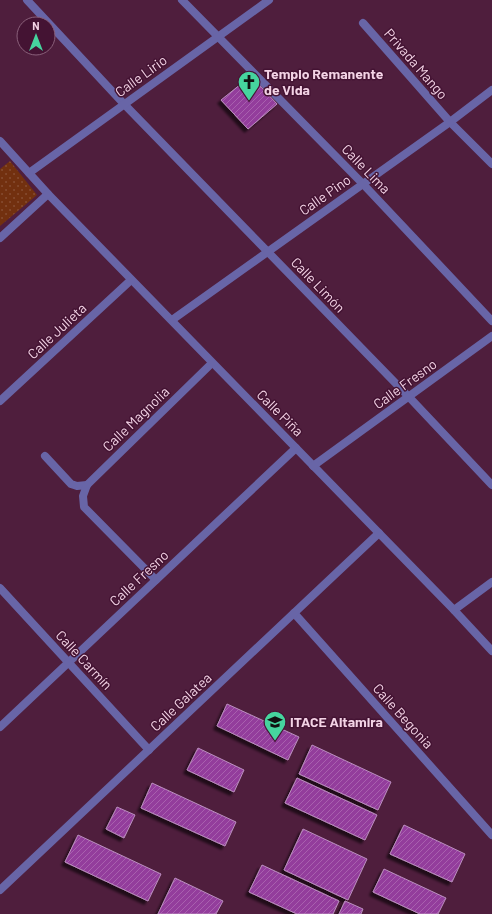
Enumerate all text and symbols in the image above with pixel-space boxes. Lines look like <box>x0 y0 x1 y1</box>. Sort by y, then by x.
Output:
north arrow <box>16 16 56 56</box>
text: N <box>32 19 40 32</box>
street label: Privada Mango <box>381 25 452 102</box>
street label: Calle Lirio <box>111 51 170 100</box>
place label: Templo Remanente de Vida <box>264 65 384 98</box>
church icon: Templo Remanente de Vida <box>236 69 262 102</box>
street label: Calle Lima <box>339 140 394 197</box>
street label: Calle Pino <box>296 171 354 219</box>
street label: Calle Limón <box>288 253 349 316</box>
street label: Calle Julieta <box>24 299 90 362</box>
street label: Calle Fresno <box>370 355 440 412</box>
street label: Calle Magnolia <box>99 383 172 455</box>
street label: Calle Piña <box>254 386 307 439</box>
street label: Calle Fresno <box>106 546 172 609</box>
street label: Calle Carmín <box>53 626 116 693</box>
street label: Calle Galatea <box>146 669 215 734</box>
street label: Calle Begonia <box>370 680 437 752</box>
school or university icon: ITACE Altamira <box>262 709 288 742</box>
place label: ITACE Altamira <box>290 713 383 730</box>

